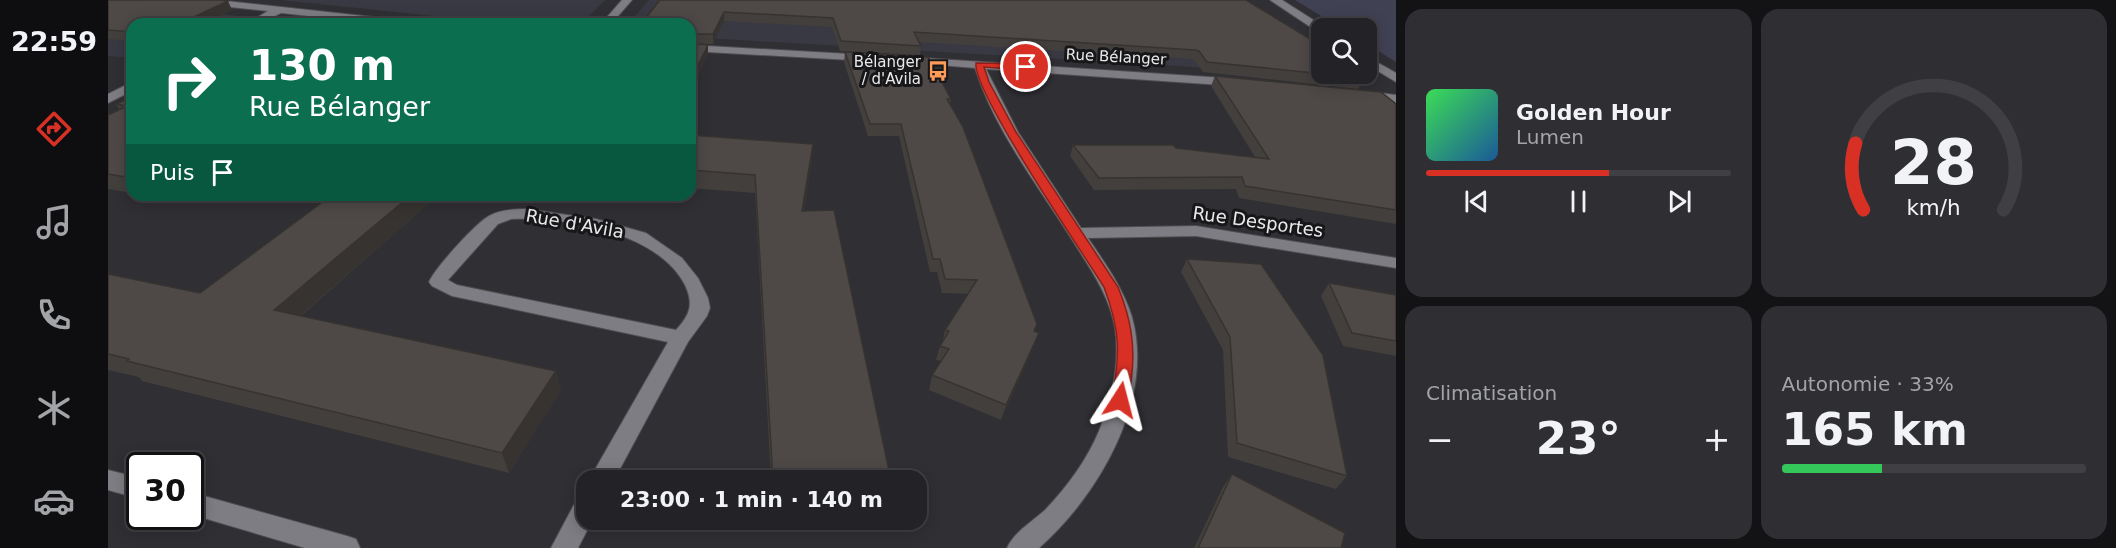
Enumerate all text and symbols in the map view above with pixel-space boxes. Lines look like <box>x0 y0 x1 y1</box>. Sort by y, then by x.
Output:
map controls <box>1311 18 1377 84</box>
button: search <box>1311 18 1377 84</box>
text: 22:59 <box>11 26 97 57</box>
text: 130 m <box>249 41 395 90</box>
pin <box>1000 41 1051 92</box>
icon: right <box>150 42 228 120</box>
street label: Rue Bélanger <box>1065 45 1168 69</box>
icon: arrive <box>1009 50 1042 83</box>
place label: Bélanger / d'Avila <box>854 53 922 88</box>
bus stop icon: Bélanger / d'Avila <box>926 59 950 83</box>
text: Rue Bélanger <box>249 91 430 122</box>
text: Golden Hour <box>1516 100 1671 125</box>
icon: directions <box>33 108 75 150</box>
text: Lumen <box>1516 125 1584 149</box>
text: 28 <box>1890 126 1977 199</box>
icon: arrive <box>206 156 239 189</box>
text: Puis <box>150 160 194 185</box>
icon: previous <box>1460 185 1493 218</box>
icon: pause <box>1562 185 1595 218</box>
icon: next <box>1663 185 1696 218</box>
text: km/h <box>1907 196 1961 221</box>
icon: music <box>33 201 75 243</box>
street label: Rue Desportes <box>1191 202 1325 241</box>
street label: Rue d'Avila <box>524 205 626 242</box>
icon: phone <box>33 294 75 336</box>
position arrow <box>1088 368 1152 432</box>
text: Autonomie · 33% <box>1782 372 1954 396</box>
text: Climatisation <box>1426 381 1557 405</box>
icon: climate <box>33 387 75 429</box>
text: 165 km <box>1782 403 1968 456</box>
text: 23° <box>1536 412 1621 465</box>
text: − <box>1426 420 1454 459</box>
text: + <box>1703 420 1731 459</box>
speed limit sign: 30 <box>126 452 204 530</box>
icon: car <box>33 480 75 522</box>
text: 23:00 · 1 min · 140 m <box>620 487 883 512</box>

